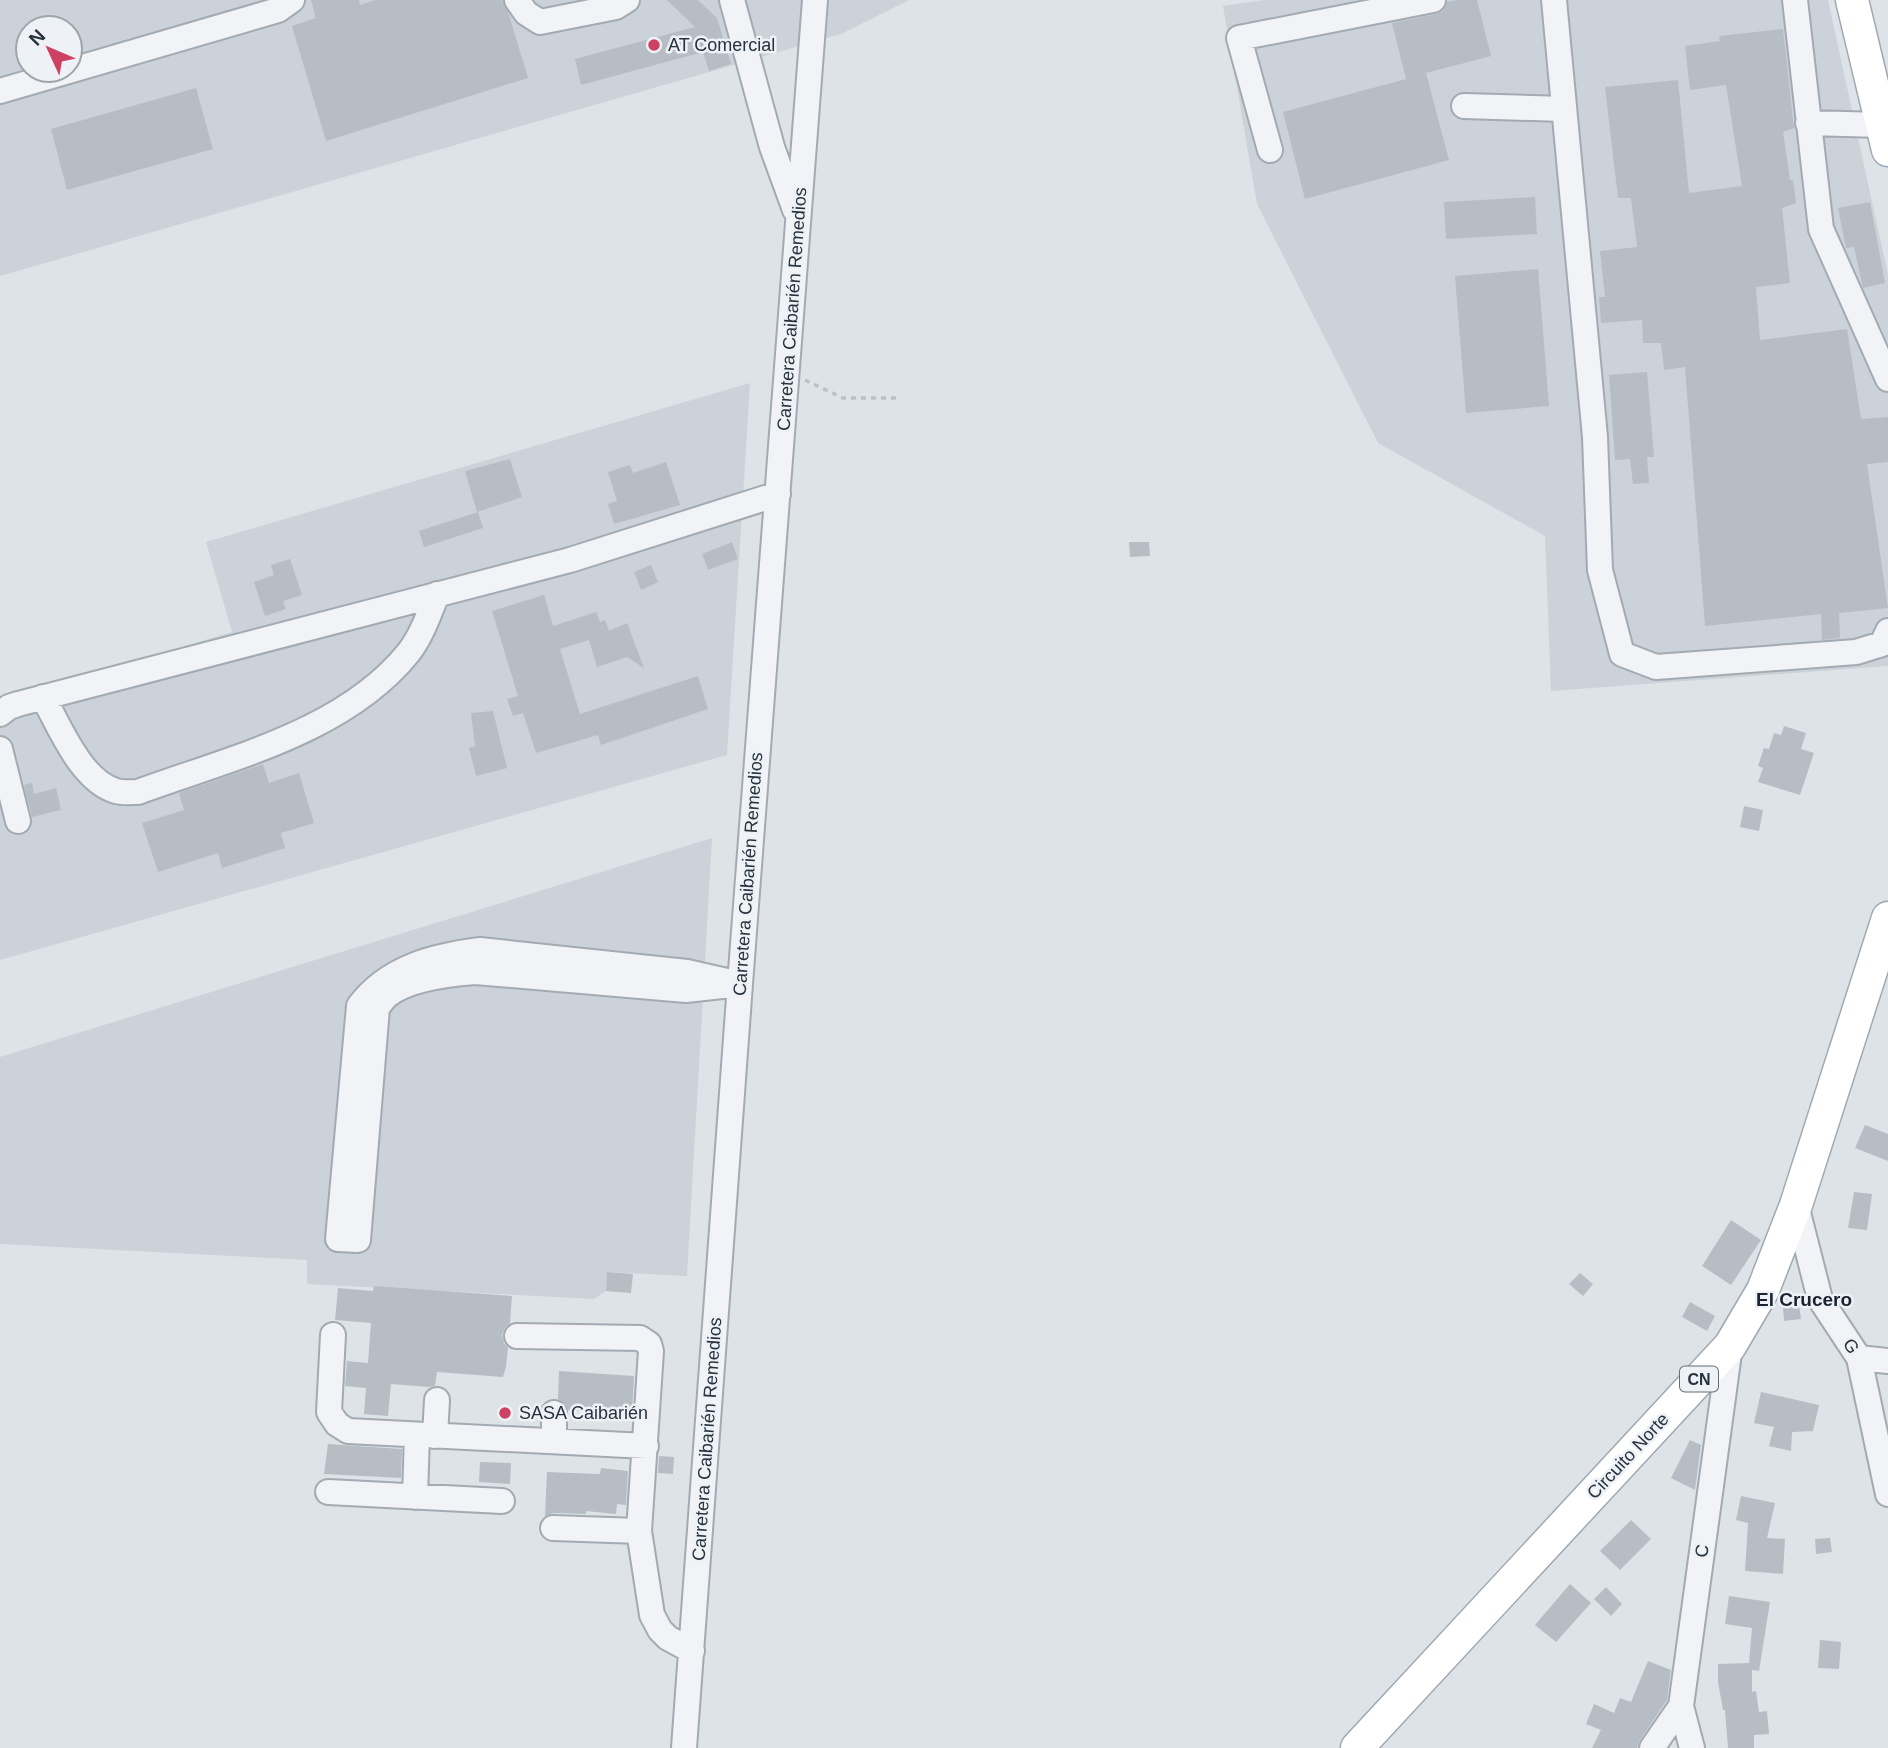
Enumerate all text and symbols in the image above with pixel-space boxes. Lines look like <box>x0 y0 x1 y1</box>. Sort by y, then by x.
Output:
north arrow <box>14 14 84 84</box>
text: N <box>25 25 49 50</box>
place label: AT Comercial <box>668 35 775 55</box>
marker: AT Comercial <box>646 37 662 53</box>
street label: Carretera Caibarién Remedios <box>774 187 810 431</box>
street label: Carretera Caibarién Remedios <box>730 752 766 996</box>
district label: El Crucero <box>1756 1289 1852 1310</box>
street label: Carretera Caibarién Remedios <box>689 1317 725 1561</box>
street label: G <box>1839 1335 1863 1357</box>
road number: CN <box>1680 1366 1718 1392</box>
place label: SASA Caibarién <box>519 1403 648 1423</box>
marker: SASA Caibarién <box>497 1405 513 1421</box>
street label: Circuito Norte <box>1583 1409 1673 1503</box>
street label: C <box>1691 1543 1713 1559</box>

